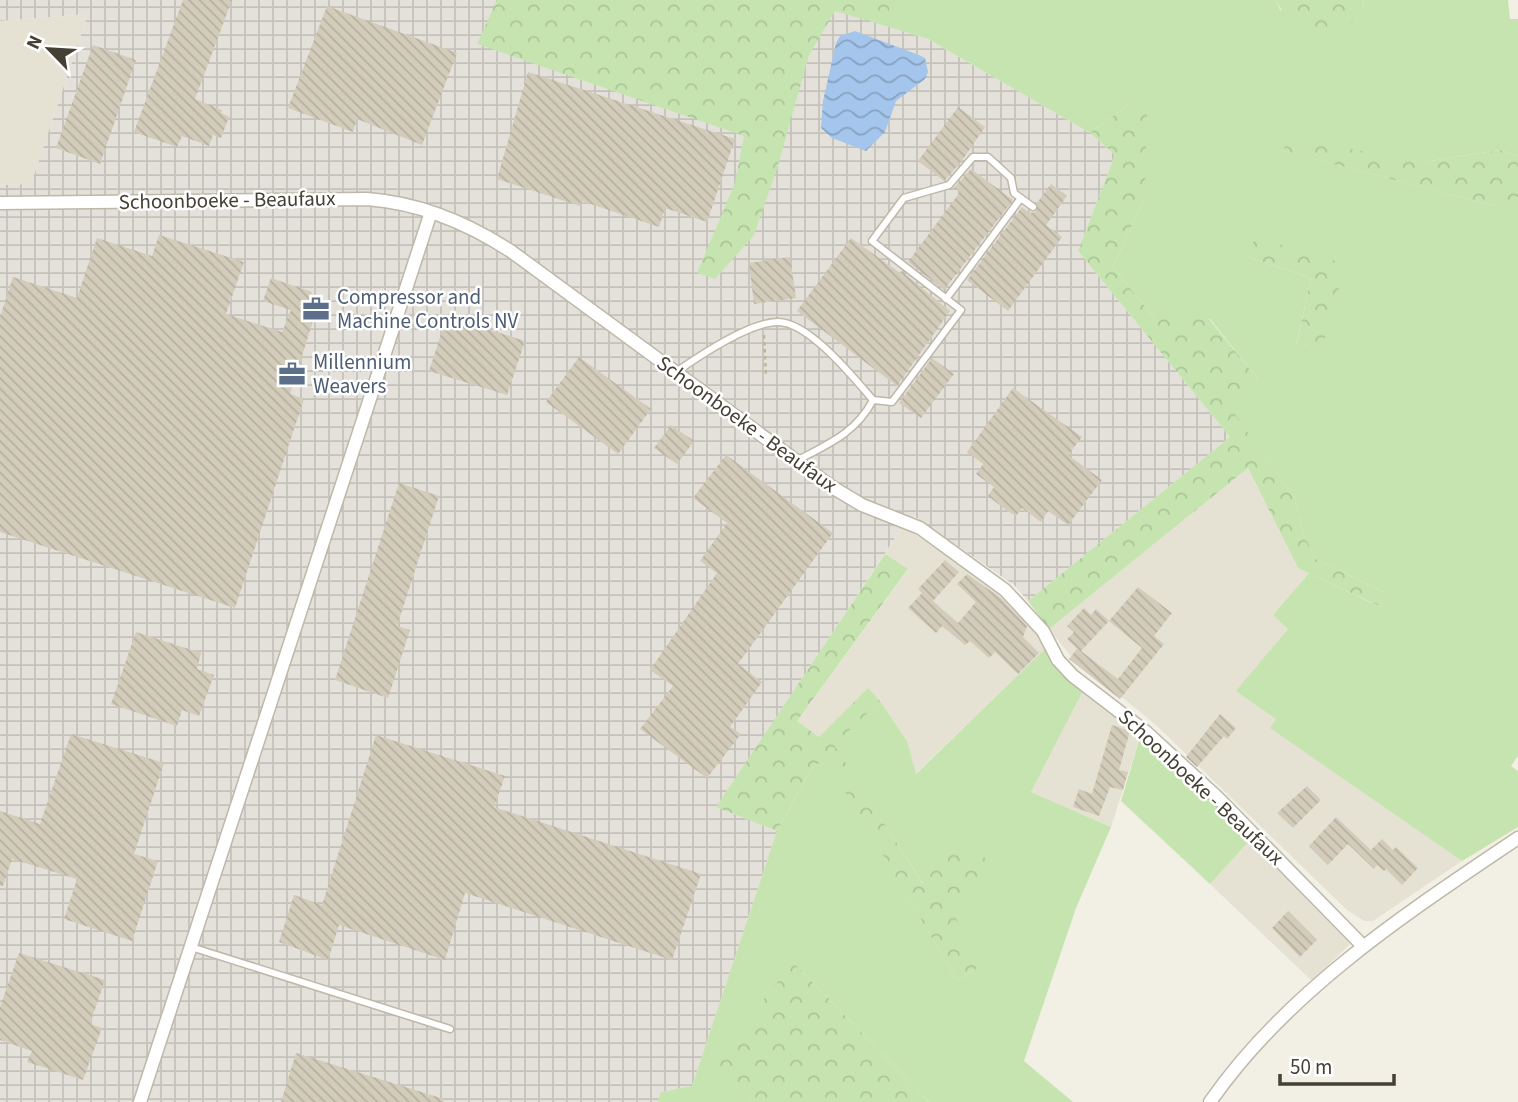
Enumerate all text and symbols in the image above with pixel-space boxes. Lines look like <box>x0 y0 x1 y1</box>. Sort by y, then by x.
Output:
north arrow <box>14 14 84 84</box>
text: N <box>20 31 50 54</box>
street label: Schoonboeke - Beaufaux <box>118 183 336 217</box>
place label: Compressor and Machine Controls NV <box>337 282 518 336</box>
office icon: Compressor and Machine Controls NV <box>301 294 331 324</box>
place label: Millennium Weavers <box>313 347 412 401</box>
street label: Schoonboeke - Beaufaux <box>650 348 844 500</box>
office icon: Millennium Weavers <box>277 359 307 389</box>
street label: Schoonboeke - Beaufaux <box>1111 702 1291 872</box>
scale bar <box>1280 1042 1394 1086</box>
text: 50 m <box>1290 1052 1332 1082</box>

